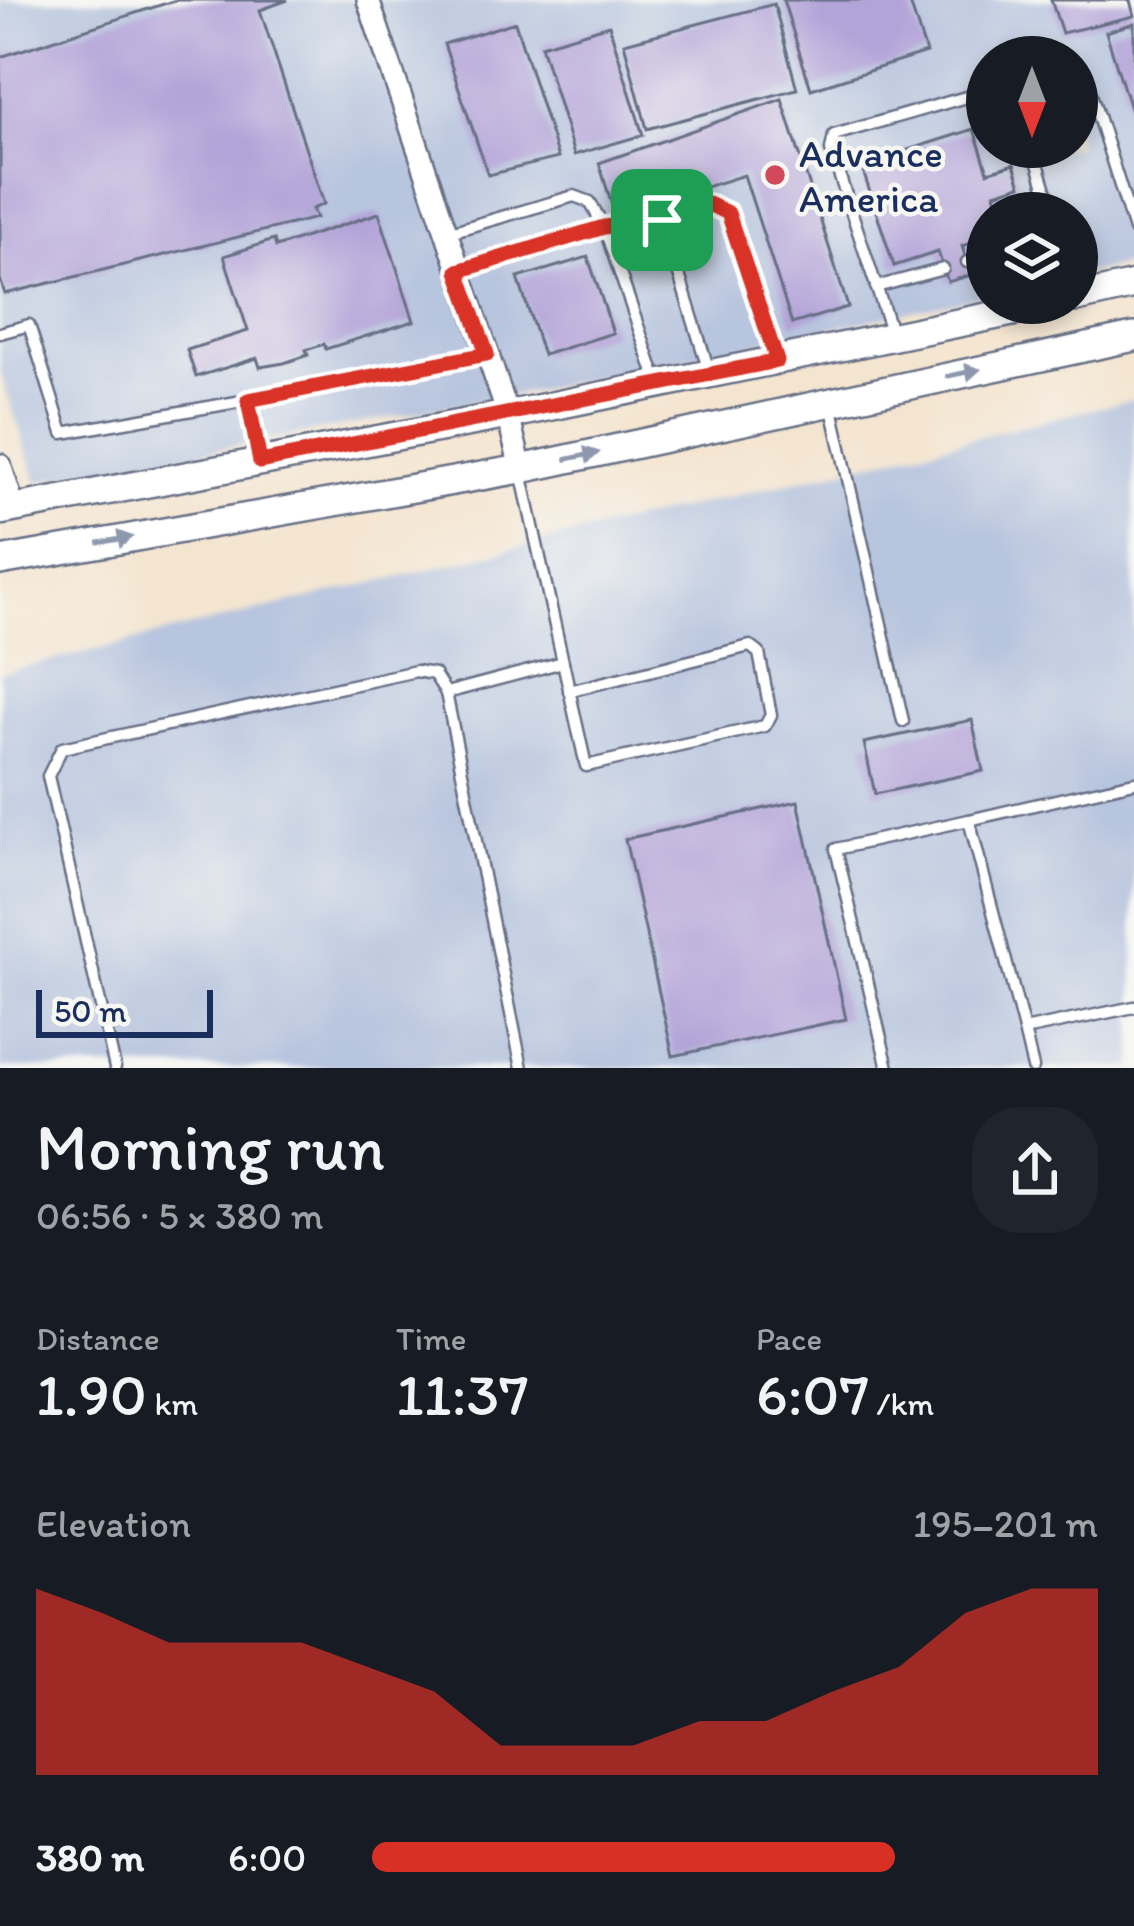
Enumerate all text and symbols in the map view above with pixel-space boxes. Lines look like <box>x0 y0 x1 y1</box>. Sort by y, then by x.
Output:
north arrow <box>966 36 1098 168</box>
map controls <box>966 36 1098 324</box>
place label: Advance America <box>799 130 943 222</box>
marker: Advance America <box>762 162 788 188</box>
pin <box>611 169 713 271</box>
icon: arrive <box>629 187 695 253</box>
button: layers <box>966 192 1098 324</box>
one-way arrow <box>944 363 982 382</box>
one-way arrow <box>563 445 601 464</box>
one-way arrow <box>97 530 134 549</box>
scale bar <box>36 984 213 1037</box>
text: 50 m <box>54 991 127 1030</box>
text: Morning run <box>36 1107 385 1187</box>
button: share <box>972 1107 1098 1233</box>
text: 06:56 · 5 × 380 m <box>36 1192 324 1239</box>
text: Distance <box>36 1319 160 1358</box>
text: Time <box>396 1319 466 1358</box>
text: Pace <box>756 1319 822 1358</box>
text: 1.90 <box>36 1358 147 1430</box>
text: 11:37 <box>396 1358 529 1430</box>
text: 6:07 <box>756 1358 869 1430</box>
text: km <box>147 1384 198 1423</box>
text: /km <box>869 1384 934 1423</box>
text: Elevation <box>36 1500 191 1547</box>
text: 195–201 m <box>913 1500 1098 1547</box>
text: 380 m <box>36 1834 144 1881</box>
text: 6:00 <box>228 1834 306 1881</box>

